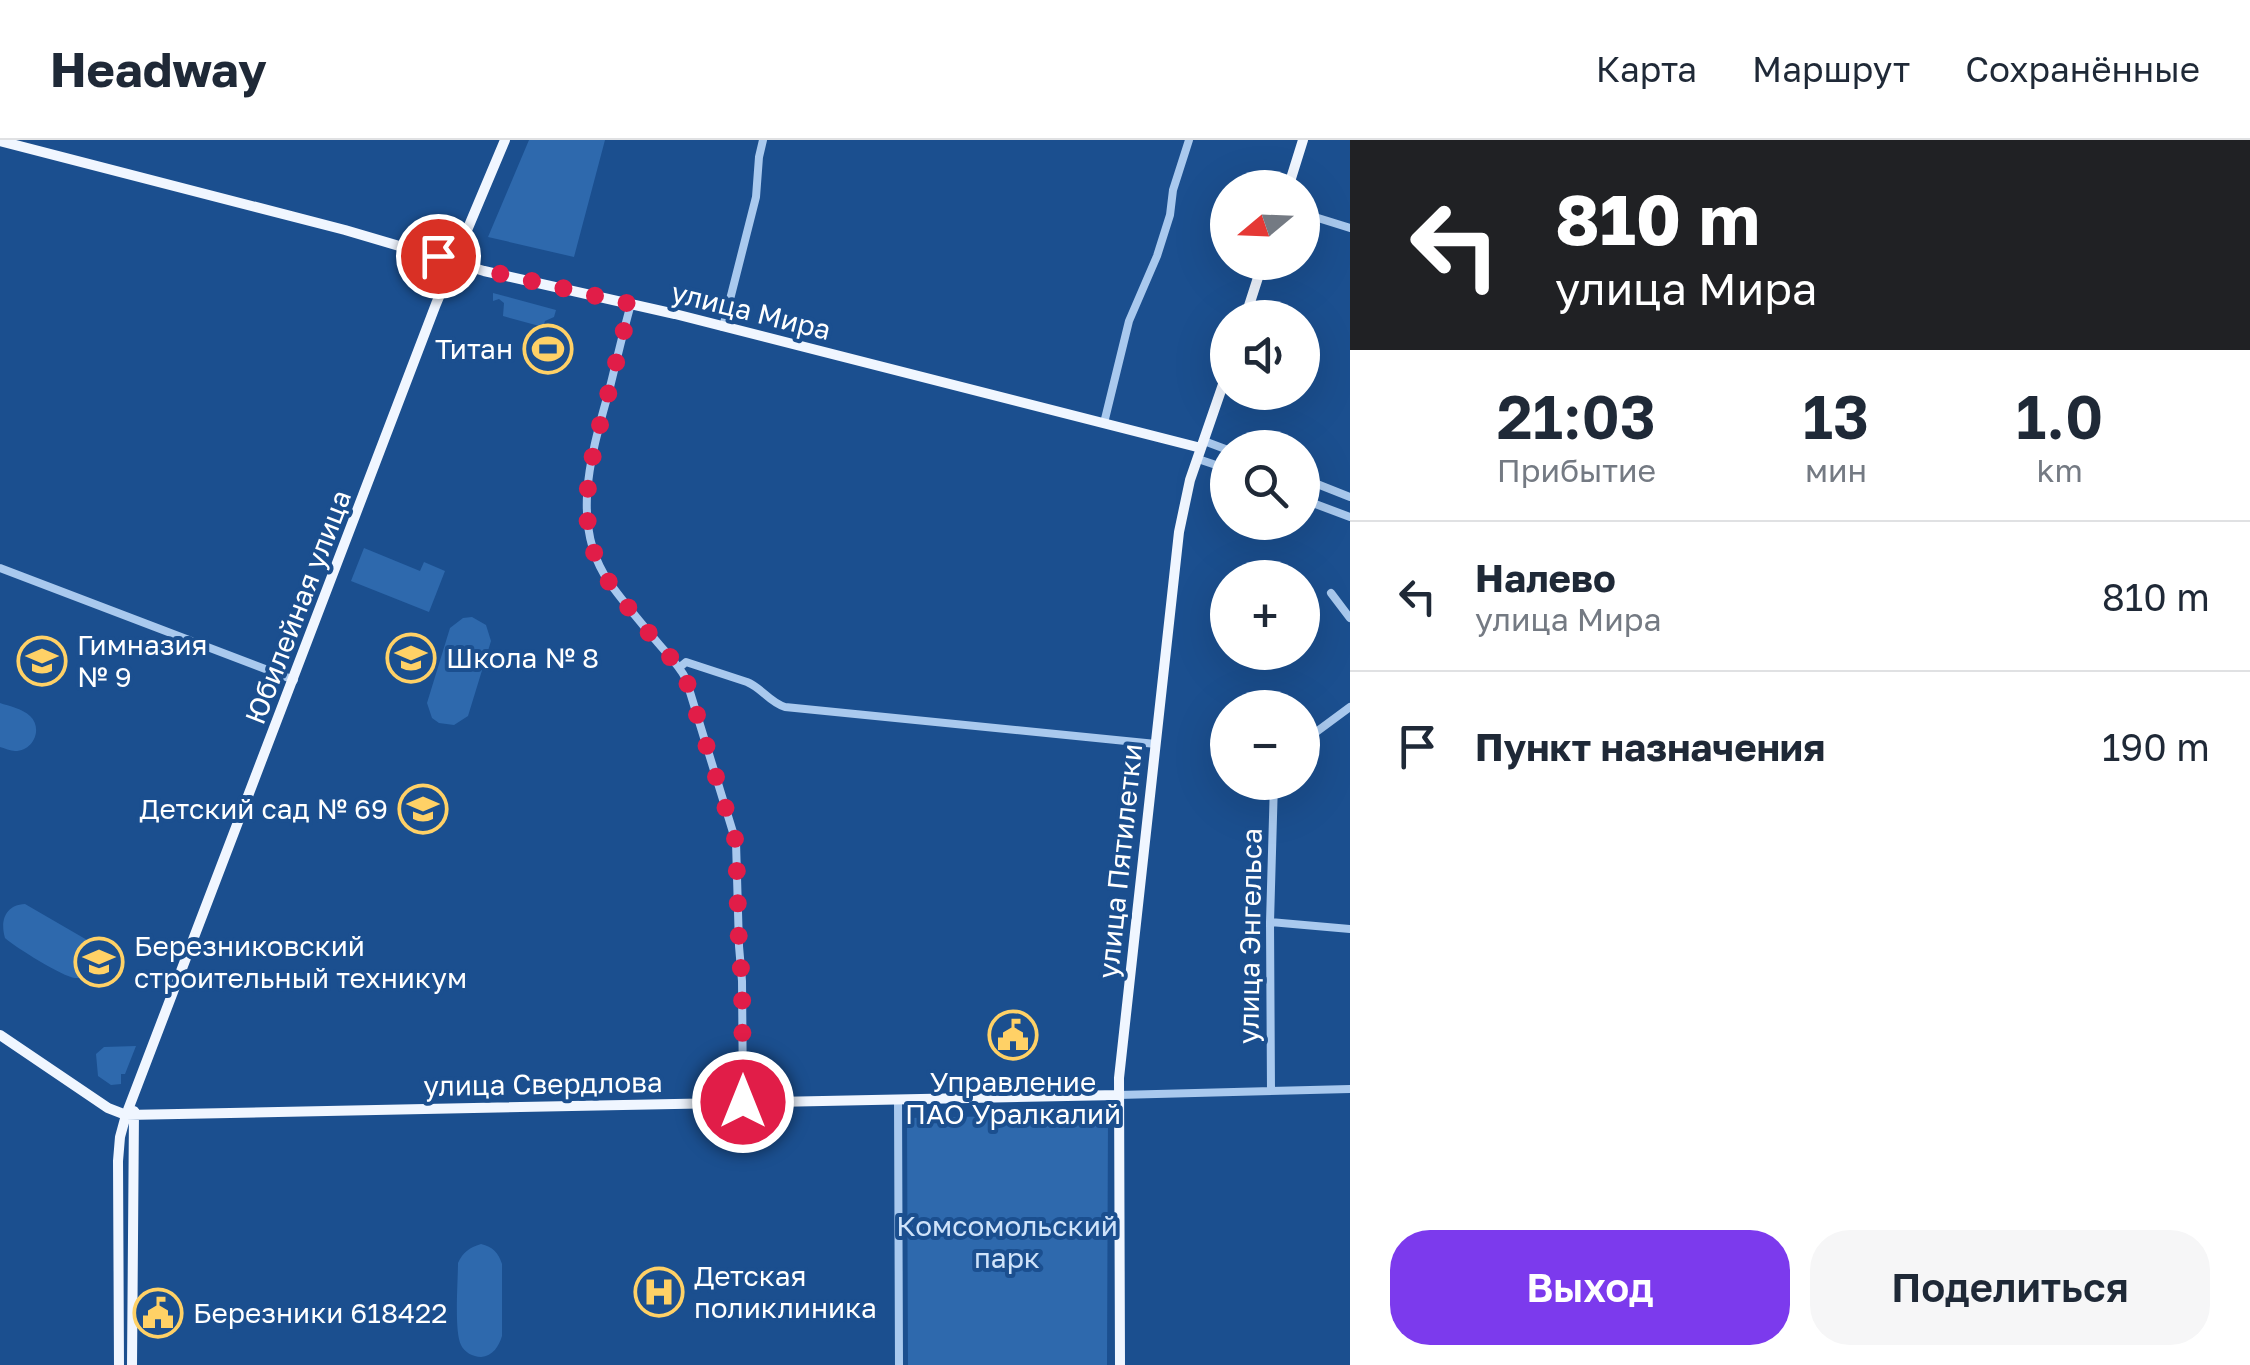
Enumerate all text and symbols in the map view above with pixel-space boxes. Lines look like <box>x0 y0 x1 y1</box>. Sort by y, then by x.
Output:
text: Headway <box>50 40 267 98</box>
text: Карта <box>1596 48 1697 90</box>
text: Маршрут <box>1752 48 1910 90</box>
text: Сохранённые <box>1965 48 2200 90</box>
north arrow <box>1210 170 1320 280</box>
map controls <box>1210 170 1320 800</box>
text: 810 m <box>1555 176 1760 260</box>
icon: left <box>1390 180 1520 310</box>
pin <box>396 214 481 299</box>
icon: arrive <box>411 229 466 284</box>
text: улица Мира <box>1555 261 1817 315</box>
street label: улица Мира <box>668 275 834 346</box>
button: sound <box>1210 300 1320 410</box>
sports icon: Титан <box>522 323 574 375</box>
place label: Титан <box>435 332 513 365</box>
text: 21:03 <box>1497 380 1656 452</box>
text: 13 <box>1803 380 1869 452</box>
text: 1.0 <box>2016 380 2103 452</box>
button: search <box>1210 430 1320 540</box>
text: Прибытие <box>1497 451 1656 489</box>
text: мин <box>1805 451 1867 489</box>
text: km <box>2036 451 2083 489</box>
street label: Юбилейная улица <box>238 485 357 728</box>
text: Налево <box>1475 555 1616 600</box>
button: + <box>1210 560 1320 670</box>
icon: left <box>1390 569 1445 624</box>
text: 810 m <box>2102 574 2210 619</box>
text: улица Мира <box>1475 600 1662 638</box>
place label: Гимназия № 9 <box>77 628 207 693</box>
school or university icon: Школа № 8 <box>385 632 437 684</box>
school or university icon: Гимназия № 9 <box>16 635 68 687</box>
place label: Школа № 8 <box>446 641 599 674</box>
button: − <box>1210 690 1320 800</box>
icon: arrive <box>1390 719 1445 774</box>
text: Пункт назначения <box>1475 724 1825 769</box>
text: 190 m <box>2102 724 2210 769</box>
street label: улица Пятилетки <box>1091 742 1148 980</box>
school or university icon: Детский сад № 69 <box>397 783 449 835</box>
place label: Детский сад № 69 <box>139 792 388 825</box>
street label: улица Энгельса <box>1231 828 1268 1044</box>
place label: Березниковский строительный техникум <box>134 929 467 994</box>
school or university icon: Березниковский строительный техникум <box>73 936 125 988</box>
public building icon: Управление ПАО Уралкалий <box>987 1009 1039 1061</box>
position arrow <box>691 1050 795 1154</box>
street label: улица Свердлова <box>423 1065 663 1102</box>
place label: Управление ПАО Уралкалий <box>905 1065 1121 1130</box>
park label: Комсомольский парк <box>896 1209 1118 1274</box>
button: Выход <box>1390 1230 1790 1345</box>
button: Поделиться <box>1810 1230 2210 1345</box>
place label: Детская поликлиника <box>694 1259 877 1324</box>
hospital icon: Детская поликлиника <box>633 1266 685 1318</box>
public building icon: Березники 618422 <box>132 1287 184 1339</box>
place label: Березники 618422 <box>193 1296 448 1329</box>

